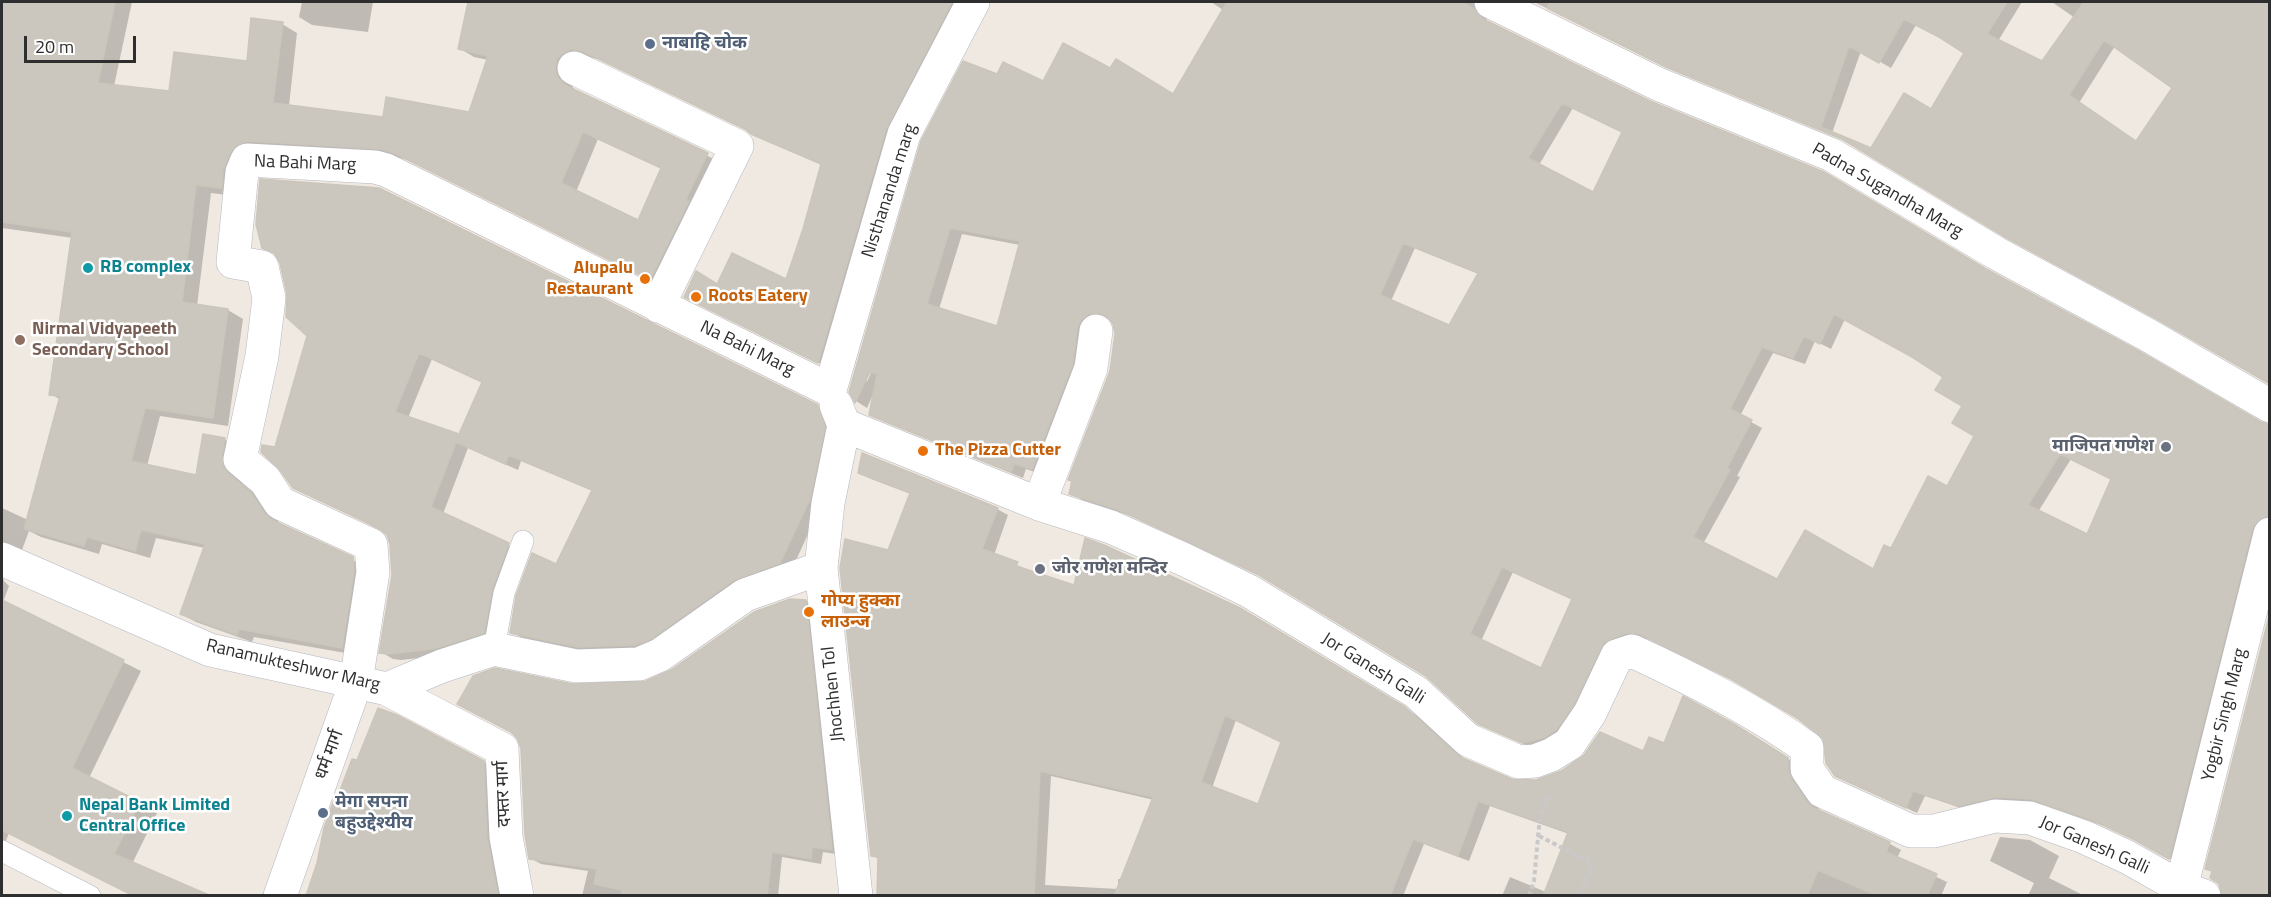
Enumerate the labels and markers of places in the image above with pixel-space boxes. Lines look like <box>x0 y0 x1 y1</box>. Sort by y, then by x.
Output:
place label: नाबाहि चोक <box>662 33 747 55</box>
marker: नाबाहि चोक <box>643 37 657 51</box>
place label: RB complex <box>100 257 191 279</box>
place label: Alupalu Restaurant <box>546 258 633 300</box>
marker: RB complex <box>81 261 95 275</box>
marker: Alupalu Restaurant <box>638 272 652 286</box>
place label: Roots Eatery <box>708 286 808 308</box>
marker: Roots Eatery <box>689 290 703 304</box>
place label: Nirmal Vidyapeeth Secondary School <box>32 319 177 362</box>
marker: Nirmal Vidyapeeth Secondary School <box>13 333 27 347</box>
place label: माजिपत गणेश <box>2052 436 2154 458</box>
place label: The Pizza Cutter <box>935 440 1061 462</box>
marker: माजिपत गणेश <box>2159 440 2173 454</box>
marker: The Pizza Cutter <box>916 444 930 458</box>
place label: जोर गणेश मन्दिर <box>1052 558 1168 580</box>
marker: जोर गणेश मन्दिर <box>1033 562 1047 576</box>
place label: गोप्य हुक्का लाउन्ज <box>821 591 900 634</box>
marker: गोप्य हुक्का लाउन्ज <box>802 605 816 619</box>
place label: मेगा सपना बहुउद्देश्यीय <box>335 792 413 834</box>
place label: Nepal Bank Limited Central Office <box>79 795 230 838</box>
marker: मेगा सपना बहुउद्देश्यीय <box>316 806 330 820</box>
marker: Nepal Bank Limited Central Office <box>60 809 74 823</box>

